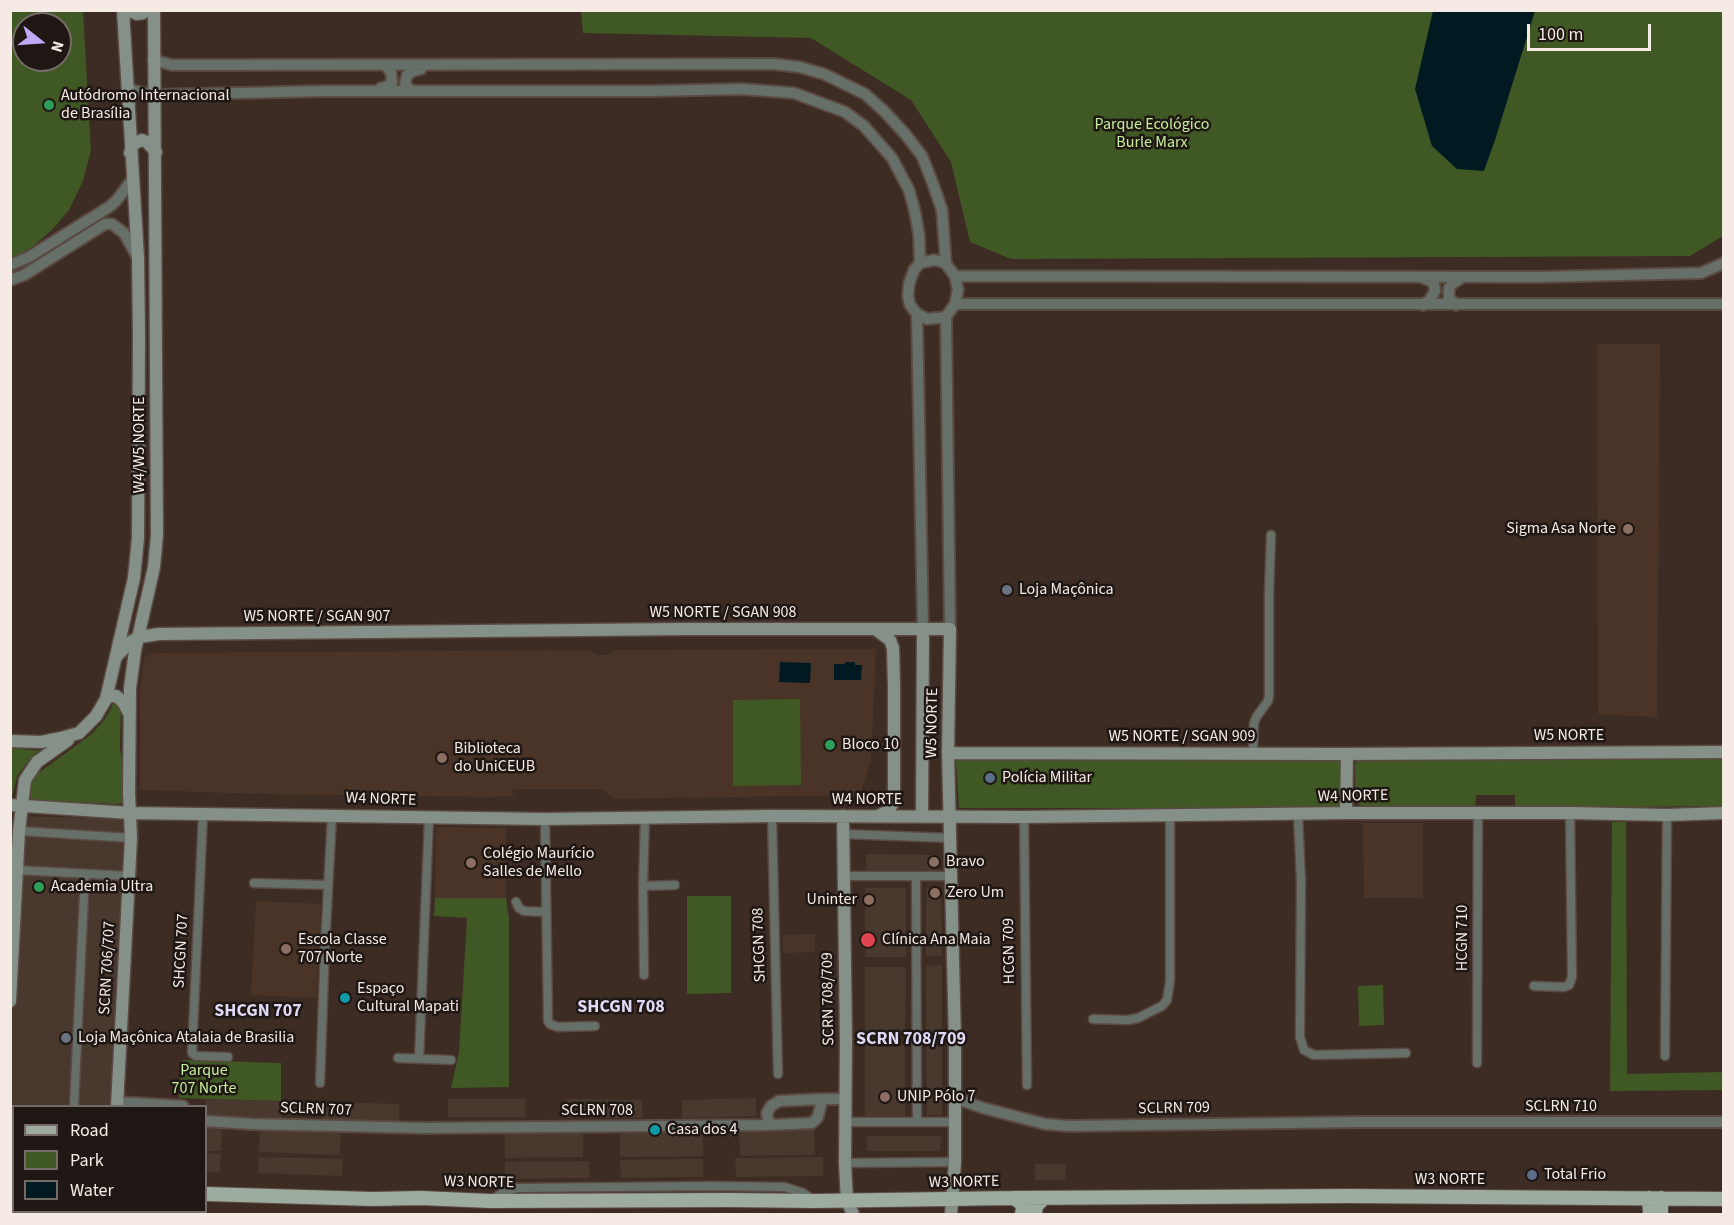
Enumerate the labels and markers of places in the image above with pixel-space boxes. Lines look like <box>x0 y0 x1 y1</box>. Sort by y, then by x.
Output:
place label: Autódromo Internacional de Brasília <box>61 86 229 124</box>
marker: Autódromo Internacional de Brasília <box>42 98 56 112</box>
place label: Sigma Asa Norte <box>1506 519 1616 539</box>
marker: Sigma Asa Norte <box>1621 522 1635 536</box>
place label: Loja Maçônica <box>1019 580 1114 600</box>
marker: Loja Maçônica <box>1000 583 1014 597</box>
place label: Bloco 10 <box>842 735 899 755</box>
marker: Bloco 10 <box>823 738 837 752</box>
place label: Biblioteca do UniCEUB <box>454 739 535 777</box>
marker: Biblioteca do UniCEUB <box>435 751 449 765</box>
place label: Polícia Militar <box>1002 768 1092 788</box>
marker: Polícia Militar <box>983 771 997 785</box>
place label: Colégio Maurício Salles de Mello <box>483 844 594 882</box>
place label: Bravo <box>946 852 985 872</box>
marker: Bravo <box>927 855 941 869</box>
marker: Colégio Maurício Salles de Mello <box>464 856 478 870</box>
place label: Academia Ultra <box>51 877 153 897</box>
marker: Academia Ultra <box>32 880 46 894</box>
place label: Zero Um <box>947 883 1004 903</box>
marker: Zero Um <box>928 886 942 900</box>
place label: Uninter <box>807 890 857 910</box>
marker: Uninter <box>862 893 876 907</box>
place label: Escola Classe 707 Norte <box>298 930 387 968</box>
place label: Clínica Ana Maia <box>882 930 991 950</box>
marker: Clínica Ana Maia <box>859 931 877 949</box>
marker: Escola Classe 707 Norte <box>279 942 293 956</box>
place label: Espaço Cultural Mapati <box>357 979 459 1017</box>
marker: Espaço Cultural Mapati <box>338 991 352 1005</box>
place label: Loja Maçônica Atalaia de Brasilia <box>78 1028 294 1048</box>
marker: Loja Maçônica Atalaia de Brasilia <box>59 1031 73 1045</box>
place label: UNIP Pólo 7 <box>897 1087 975 1107</box>
marker: UNIP Pólo 7 <box>878 1090 892 1104</box>
place label: Casa dos 4 <box>667 1120 738 1140</box>
marker: Casa dos 4 <box>648 1123 662 1137</box>
place label: Total Frio <box>1544 1165 1606 1185</box>
marker: Total Frio <box>1525 1168 1539 1182</box>

